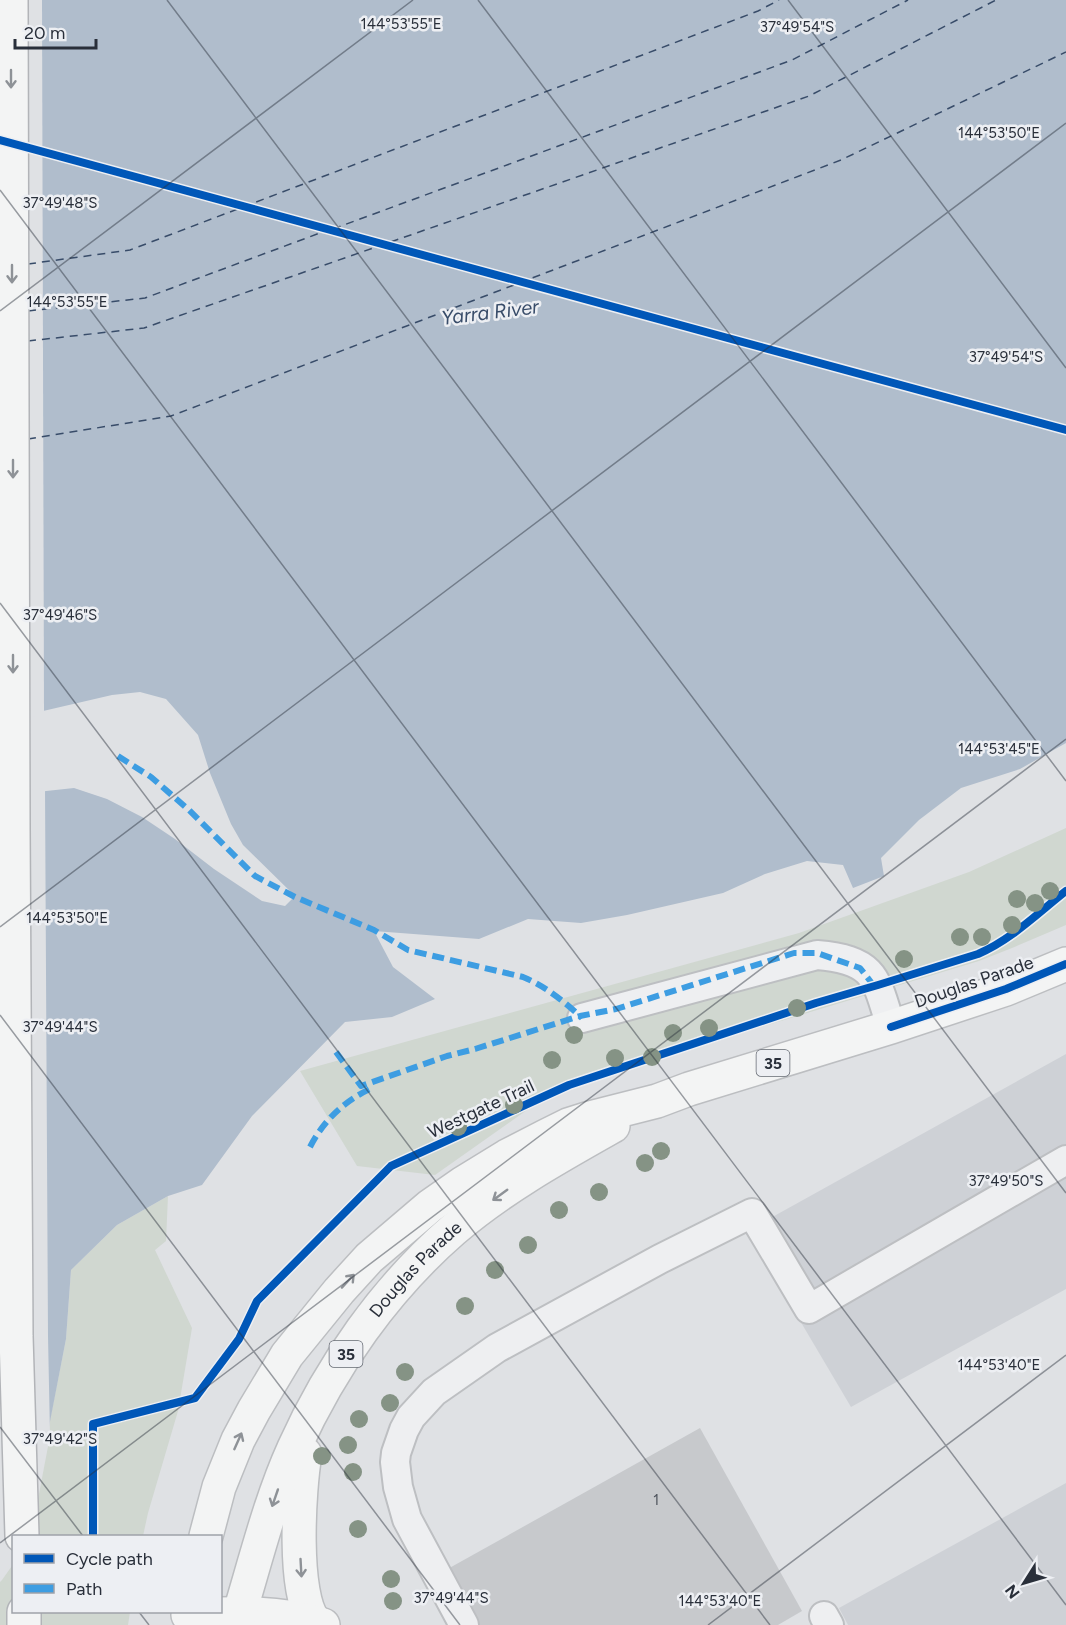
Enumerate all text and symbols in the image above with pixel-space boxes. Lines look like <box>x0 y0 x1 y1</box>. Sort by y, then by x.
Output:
scale bar <box>15 12 96 50</box>
text: 144°53'55"E <box>360 15 442 33</box>
text: 37°49'54"S <box>760 18 834 36</box>
text: 20 m <box>24 22 65 44</box>
one-way arrow <box>5 69 17 89</box>
text: 144°53'50"E <box>958 124 1040 142</box>
text: 37°49'48"S <box>22 194 98 212</box>
one-way arrow <box>6 264 18 284</box>
text: 144°53'55"E <box>26 293 108 311</box>
water label: Yarra River <box>440 294 541 330</box>
text: 37°49'54"S <box>969 348 1043 366</box>
one-way arrow <box>7 459 19 479</box>
text: 37°49'46"S <box>23 606 97 624</box>
one-way arrow <box>7 654 19 674</box>
text: 144°53'45"E <box>958 740 1040 758</box>
text: 144°53'50"E <box>26 909 108 927</box>
street label: Douglas Parade <box>912 951 1037 1013</box>
text: 37°49'44"S <box>22 1018 98 1036</box>
road number: 35 <box>756 1050 790 1076</box>
street label: Westgate Trail <box>424 1075 538 1143</box>
text: 37°49'50"S <box>969 1172 1043 1190</box>
one-way arrow <box>492 1188 508 1201</box>
street label: Douglas Parade <box>365 1216 466 1322</box>
one-way arrow <box>340 1274 355 1289</box>
road number: 35 <box>330 1341 362 1367</box>
text: 144°53'40"E <box>958 1356 1040 1374</box>
text: 37°49'42"S <box>23 1430 97 1448</box>
one-way arrow <box>232 1433 244 1451</box>
one-way arrow <box>269 1488 280 1507</box>
house number: 1 <box>653 1491 659 1509</box>
legend <box>12 1535 222 1613</box>
text: Cycle path <box>66 1548 153 1570</box>
north arrow <box>994 1553 1054 1613</box>
one-way arrow <box>295 1557 306 1577</box>
text: Path <box>66 1578 102 1600</box>
text: N <box>1001 1581 1024 1602</box>
text: 37°49'44"S <box>413 1589 489 1607</box>
text: 144°53'40"E <box>679 1592 761 1610</box>

